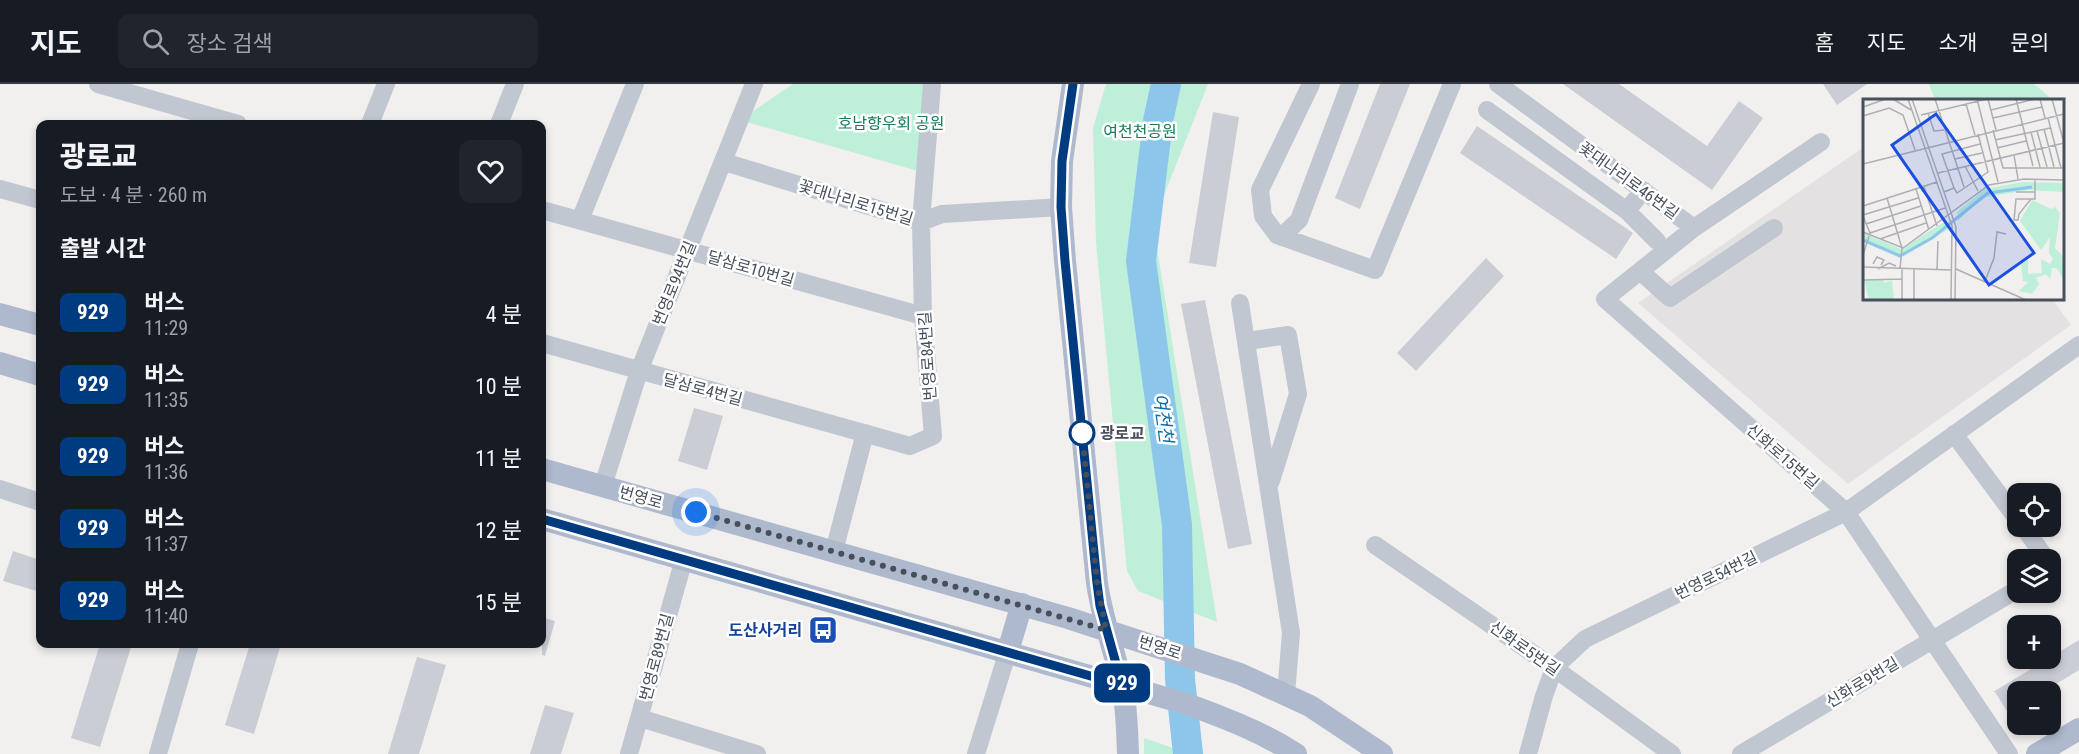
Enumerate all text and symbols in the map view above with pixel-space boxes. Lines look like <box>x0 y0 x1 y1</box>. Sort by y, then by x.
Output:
search box <box>118 14 538 68</box>
icon: search <box>139 25 172 58</box>
text: 지도 <box>30 27 82 60</box>
text: 장소 검색 <box>187 31 273 56</box>
text: 홈 <box>1815 31 1834 55</box>
text: 지도 <box>1867 31 1906 55</box>
text: 소개 <box>1939 31 1977 55</box>
text: 문의 <box>2010 31 2049 55</box>
inset map <box>1863 99 2064 300</box>
park label: 호남향우회 공원 <box>838 114 944 133</box>
park label: 여천천공원 <box>1103 122 1177 141</box>
street label: 꽃대나리로46번길 <box>1575 138 1682 223</box>
text: 광로교 <box>60 140 137 173</box>
button: heart <box>459 140 522 203</box>
street label: 꽃대나리로15번길 <box>796 176 915 229</box>
text: 도보 · 4 분 · 260 m <box>60 183 207 207</box>
text: 출발 시간 <box>60 236 146 261</box>
street label: 번영로94번길 <box>649 238 700 328</box>
street label: 달삼로10번길 <box>705 247 796 290</box>
text: 버스 <box>144 290 184 315</box>
text: 929 <box>77 300 109 324</box>
text: 4 분 <box>486 302 522 327</box>
street label: 번영로84번길 <box>915 311 940 401</box>
text: 11:29 <box>144 316 188 340</box>
text: 버스 <box>144 362 184 387</box>
street label: 달삼로4번길 <box>661 370 745 409</box>
text: 929 <box>77 372 109 396</box>
text: 10 분 <box>475 374 522 399</box>
text: 11:35 <box>144 388 188 412</box>
water label: 여천천 <box>1150 392 1178 446</box>
marker: 광로교 <box>1069 420 1095 446</box>
street label: 신화로15번길 <box>1743 420 1823 493</box>
place label: 광로교 <box>1100 424 1144 443</box>
text: 버스 <box>144 434 184 459</box>
text: 929 <box>77 444 109 468</box>
text: 11 분 <box>475 446 522 471</box>
text: 11:36 <box>144 460 188 484</box>
street label: 번영로 <box>617 482 665 513</box>
map controls <box>2007 483 2061 735</box>
button: locate <box>2007 483 2061 537</box>
your location <box>681 497 711 527</box>
text: 버스 <box>144 506 184 531</box>
text: 929 <box>77 516 109 540</box>
text: 12 분 <box>475 518 522 543</box>
text: 11:37 <box>144 532 188 556</box>
street label: 번영로54번길 <box>1672 547 1761 604</box>
button: layers <box>2007 549 2061 603</box>
text: 버스 <box>144 578 184 603</box>
text: 929 <box>77 588 109 612</box>
text: 15 분 <box>475 590 522 615</box>
text: 11:40 <box>144 604 188 628</box>
street label: 번영로89번길 <box>636 611 677 703</box>
bus stop icon: 도산사거리 <box>807 614 839 646</box>
button: + <box>2007 615 2061 669</box>
street label: 신화로5번길 <box>1486 617 1564 680</box>
place label: 도산사거리 <box>728 621 802 640</box>
street label: 번영로 <box>1136 632 1184 663</box>
street label: 신화로9번길 <box>1822 653 1902 712</box>
line badge: 929 <box>1088 664 1156 702</box>
text: 929 <box>1106 671 1138 695</box>
button: − <box>2007 681 2061 735</box>

